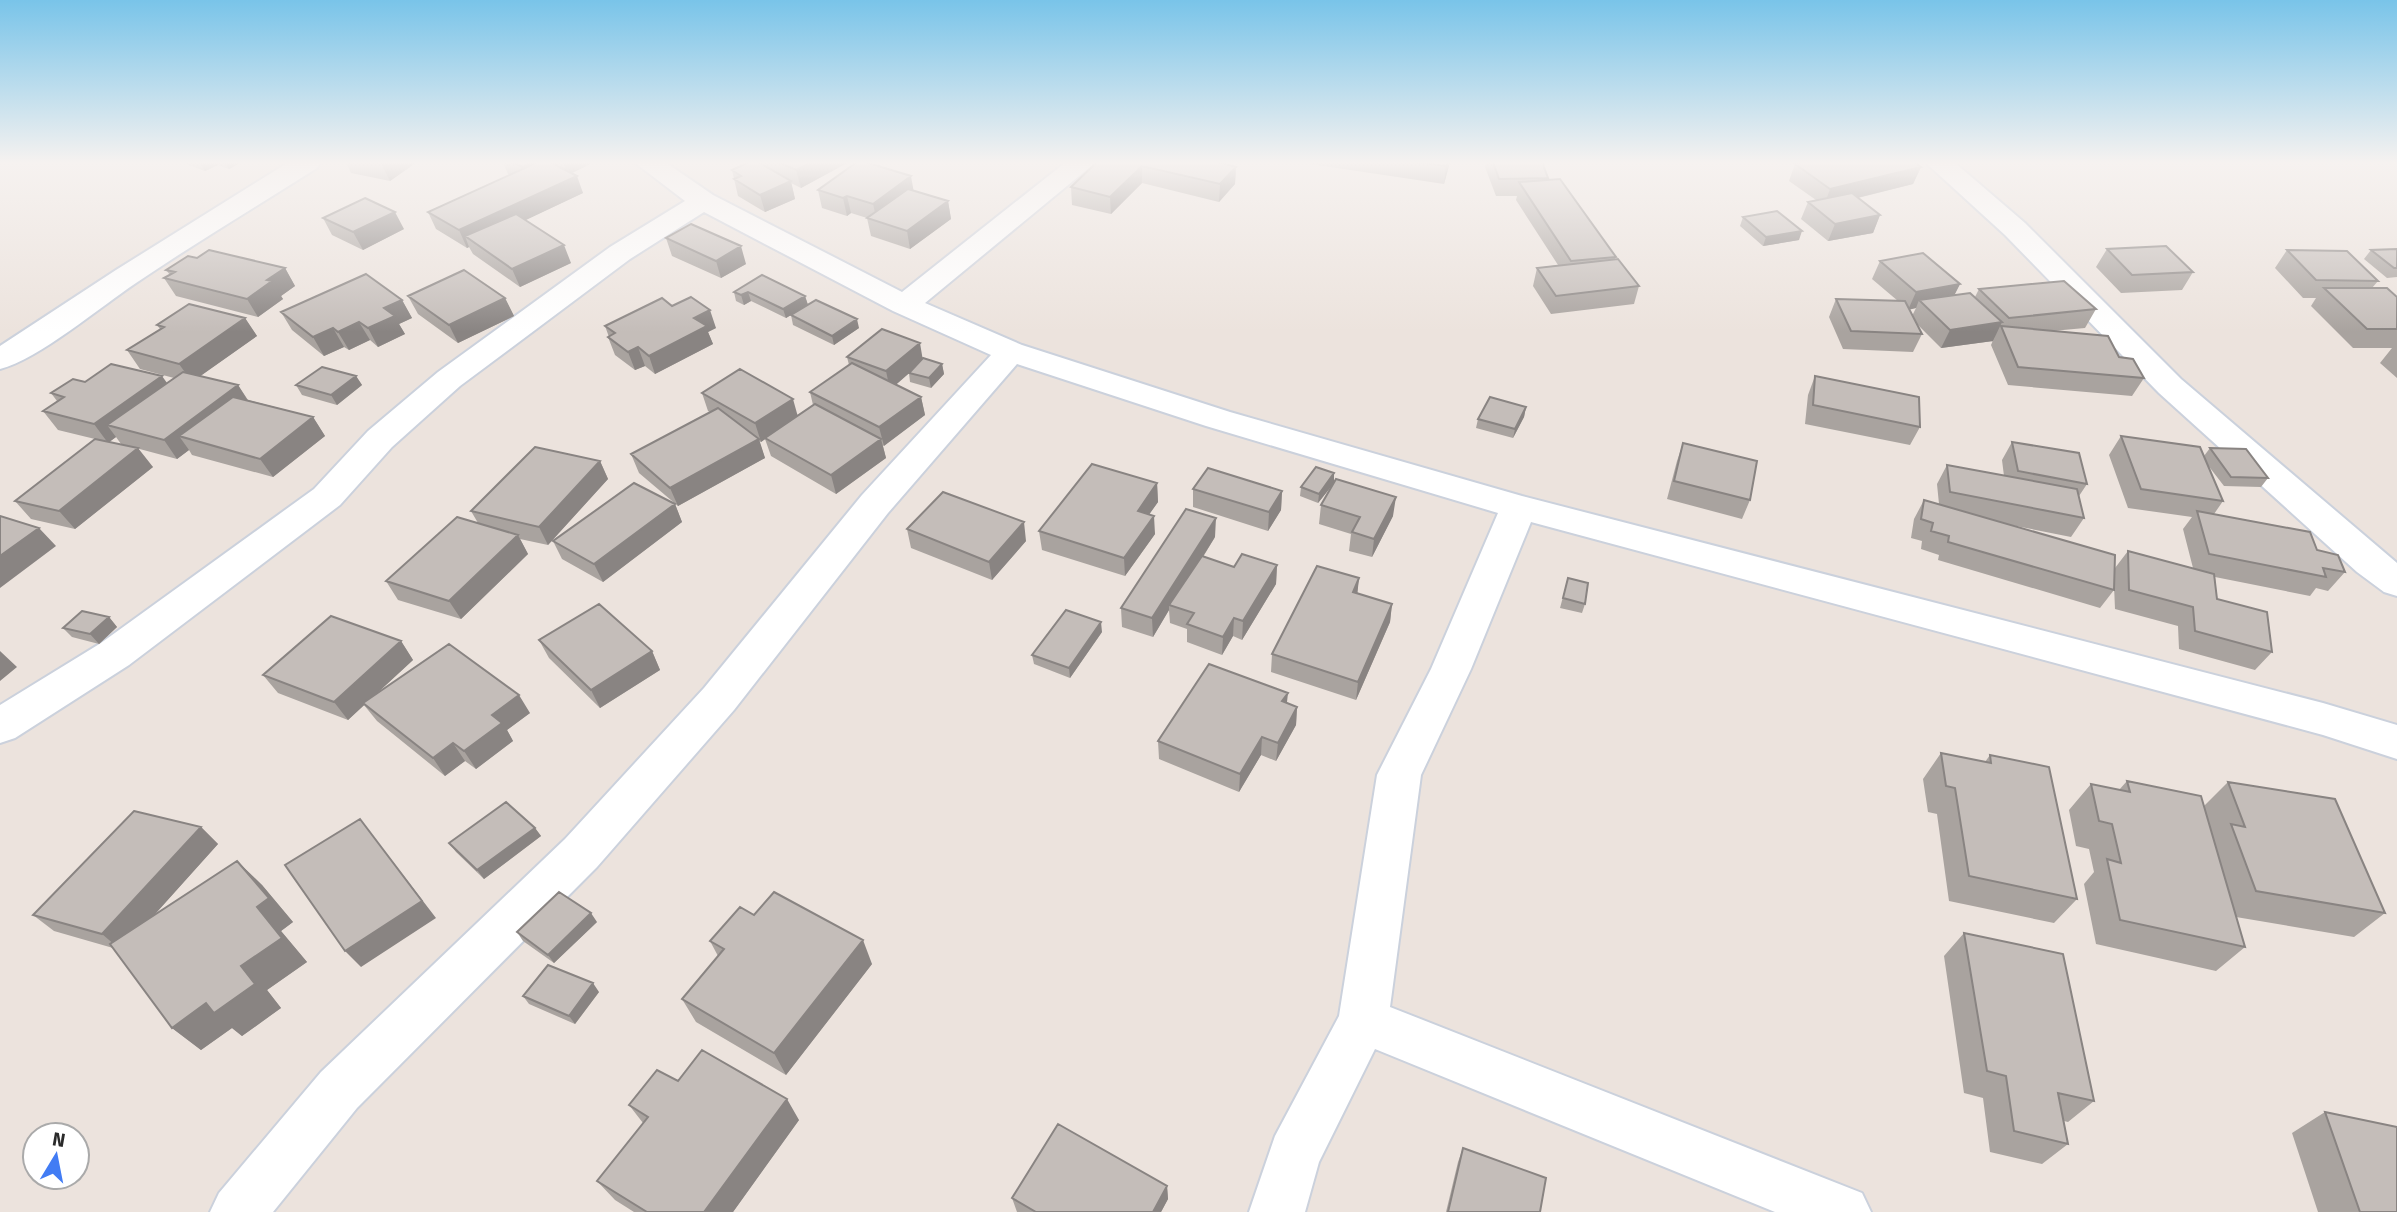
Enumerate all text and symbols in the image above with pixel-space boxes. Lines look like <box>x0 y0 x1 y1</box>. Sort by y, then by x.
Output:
north arrow <box>21 1121 91 1191</box>
text: N <box>51 1127 67 1152</box>

